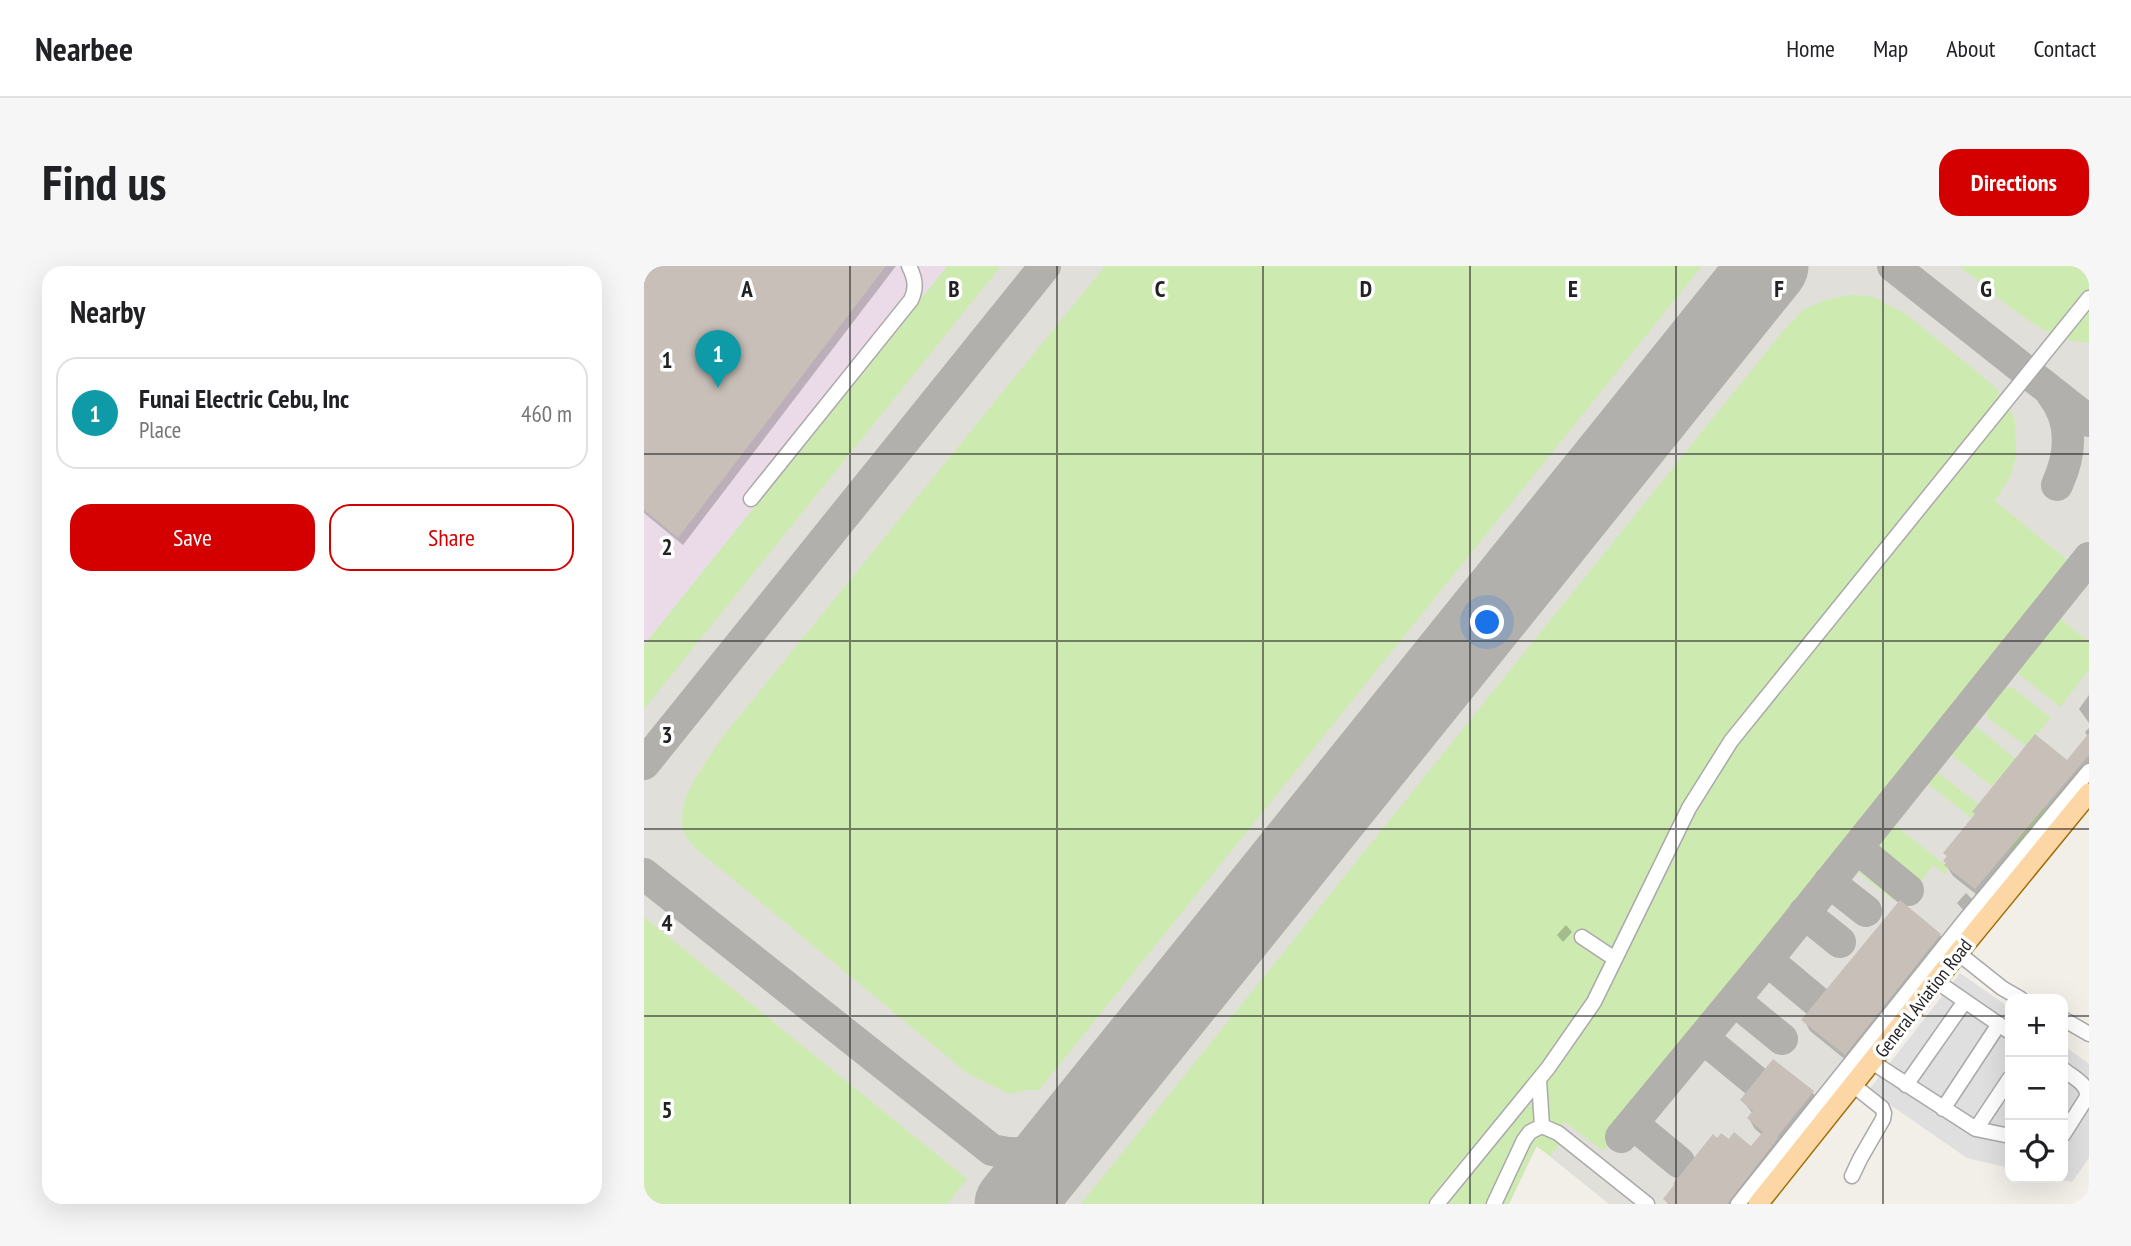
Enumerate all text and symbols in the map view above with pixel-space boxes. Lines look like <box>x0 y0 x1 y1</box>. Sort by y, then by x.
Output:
text: Nearbee <box>35 27 133 70</box>
text: Home <box>1786 33 1835 64</box>
text: Map <box>1873 33 1908 64</box>
text: About <box>1946 33 1995 64</box>
text: Contact <box>2033 33 2096 64</box>
button: Directions <box>1939 149 2089 216</box>
text: Find us <box>42 150 166 214</box>
text: A <box>740 274 753 303</box>
text: B <box>948 274 960 303</box>
text: C <box>1155 274 1166 303</box>
text: D <box>1360 274 1372 303</box>
text: E <box>1568 274 1578 303</box>
text: F <box>1774 274 1784 303</box>
text: G <box>1980 274 1992 303</box>
text: Nearby <box>70 292 145 331</box>
pin: 1 <box>695 330 741 388</box>
text: 1 <box>662 345 673 374</box>
text: Funai Electric Cebu, Inc <box>139 382 349 415</box>
text: 1 <box>90 399 101 428</box>
text: 460 m <box>521 399 572 428</box>
text: Place <box>139 415 181 444</box>
button: Save <box>70 504 315 571</box>
button: Share <box>329 504 574 571</box>
text: 2 <box>662 532 673 561</box>
your location <box>1470 605 1504 639</box>
text: 3 <box>662 720 673 749</box>
text: 4 <box>662 908 673 937</box>
street label: General Aviation Road <box>1869 934 1977 1062</box>
map controls <box>2005 994 2068 1183</box>
button: + <box>2005 994 2068 1057</box>
button: − <box>2005 1057 2068 1120</box>
text: 5 <box>662 1095 673 1124</box>
button: locate <box>2005 1120 2068 1183</box>

